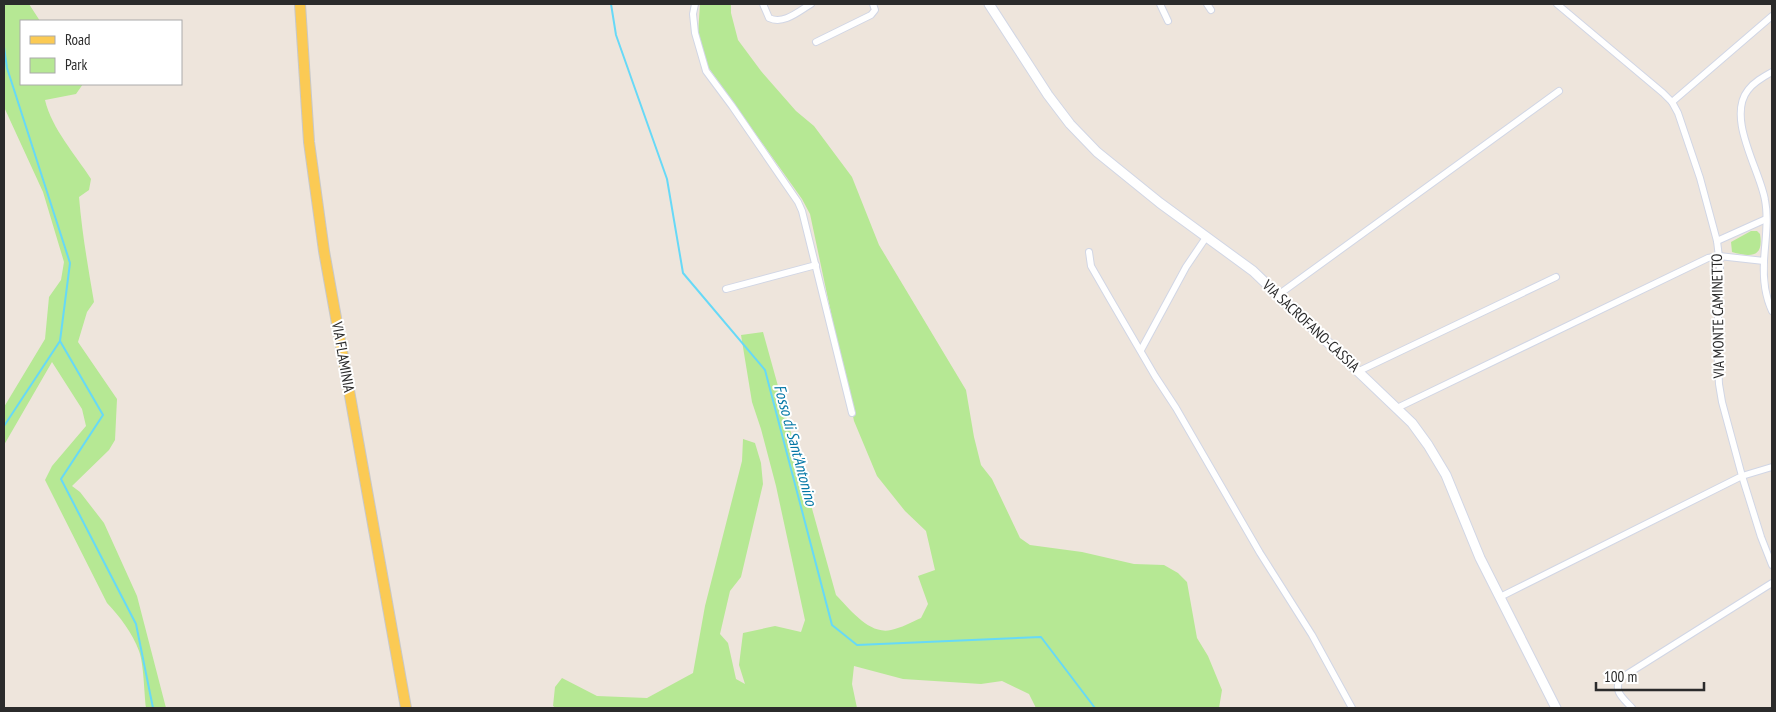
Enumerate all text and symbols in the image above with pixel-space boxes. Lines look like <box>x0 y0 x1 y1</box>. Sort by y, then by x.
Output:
legend <box>20 20 182 85</box>
text: Road <box>65 30 91 49</box>
text: Park <box>65 55 87 74</box>
street label: VIA MONTE CAMINETTO <box>1707 253 1728 380</box>
street label: VIA SACROFANO-CASSIA <box>1258 275 1365 376</box>
street label: VIA FLAMINIA <box>328 319 359 395</box>
water label: Fosso di Sant'Antonino <box>770 382 822 509</box>
scale bar <box>1596 660 1704 692</box>
text: 100 m <box>1604 667 1637 686</box>

